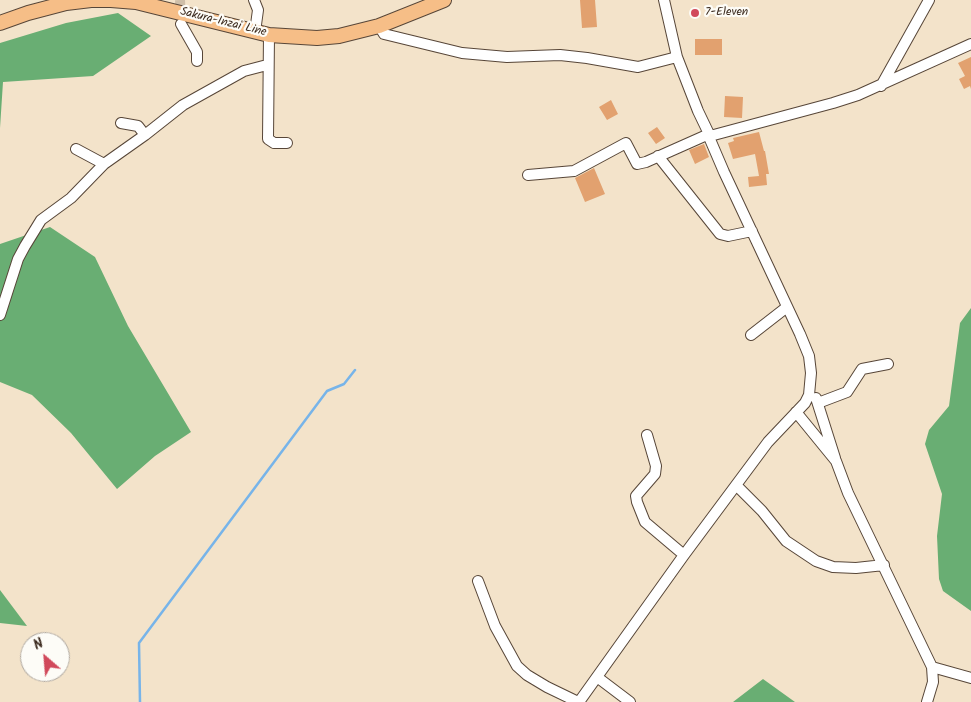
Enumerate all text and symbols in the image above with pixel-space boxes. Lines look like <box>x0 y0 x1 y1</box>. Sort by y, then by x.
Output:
street label: Sakura-Inzai Line <box>178 5 268 41</box>
place label: 7-Eleven <box>705 6 748 20</box>
marker: 7-Eleven <box>689 7 701 19</box>
north arrow <box>20 632 70 682</box>
text: N <box>30 633 48 656</box>

